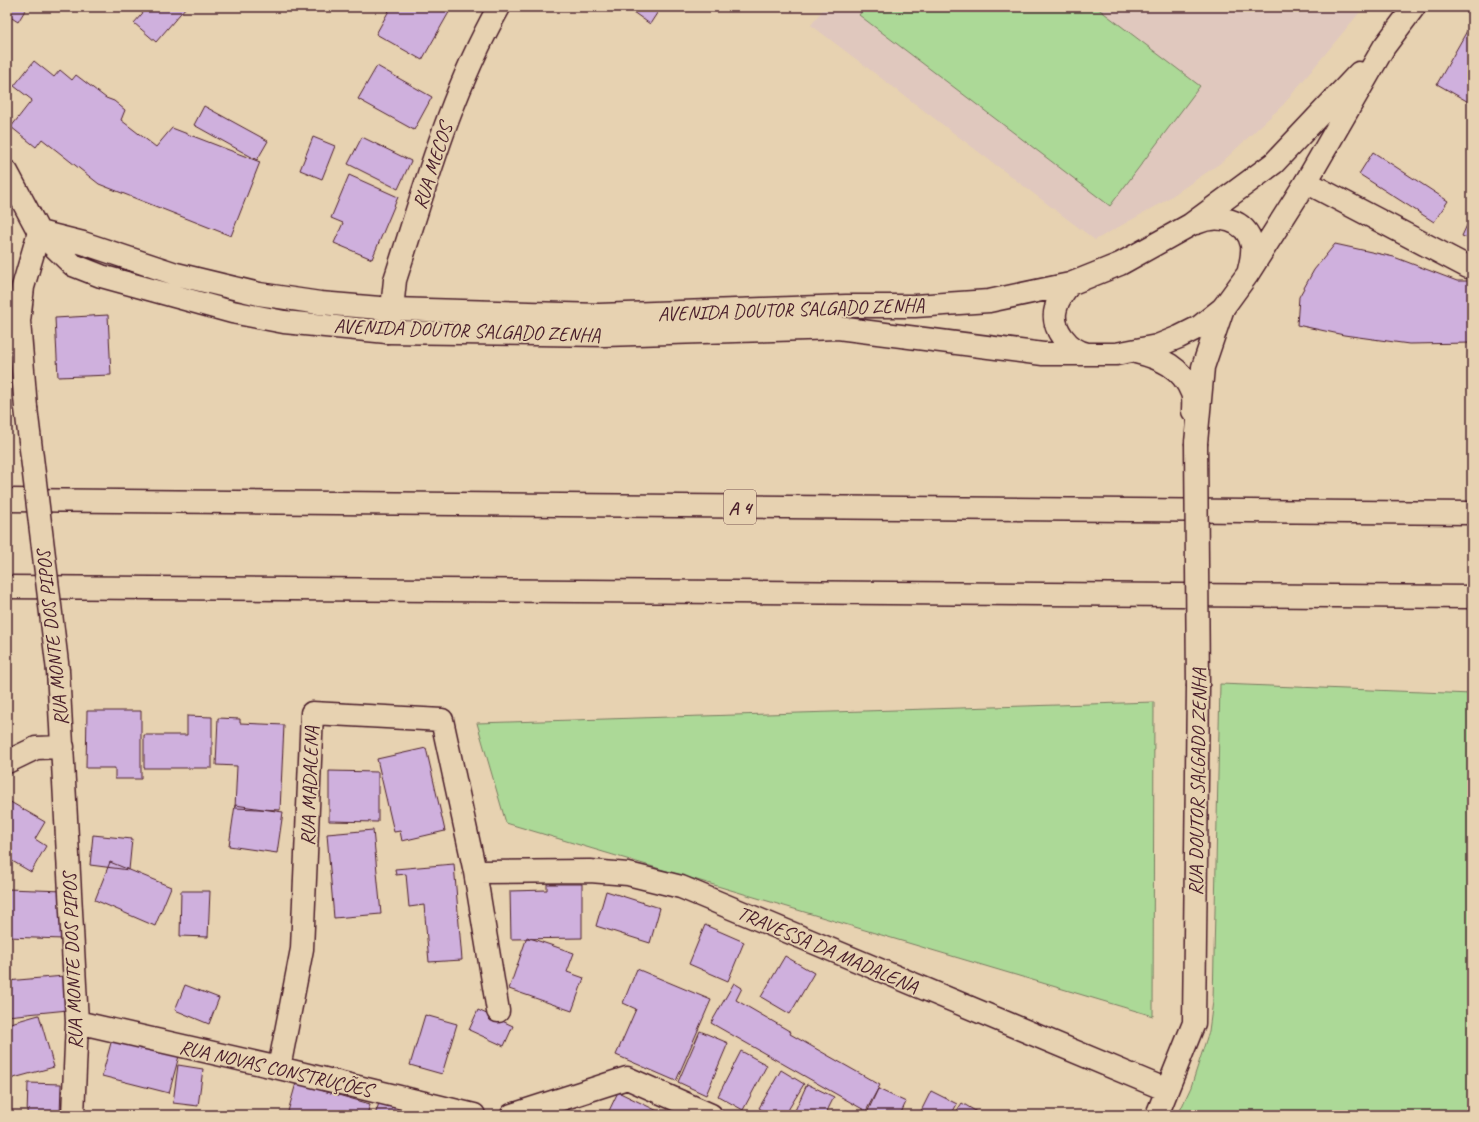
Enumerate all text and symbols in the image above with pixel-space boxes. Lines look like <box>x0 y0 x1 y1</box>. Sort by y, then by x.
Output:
street label: RUA MECOS <box>407 116 459 212</box>
street label: AVENIDA DOUTOR SALGADO ZENHA <box>657 292 926 327</box>
street label: AVENIDA DOUTOR SALGADO ZENHA <box>333 313 602 348</box>
road number: A 4 <box>724 490 756 524</box>
street label: RUA MONTE DOS PIPOS <box>30 546 74 727</box>
street label: RUA DOUTOR SALGADO ZENHA <box>1183 667 1212 896</box>
street label: RUA MADALENA <box>295 725 324 846</box>
street label: RUA MONTE DOS PIPOS <box>57 869 88 1050</box>
street label: TRAVESSA DA MADALENA <box>734 900 923 999</box>
street label: RUA NOVAS CONSTRUÇÕES <box>177 1034 379 1104</box>

